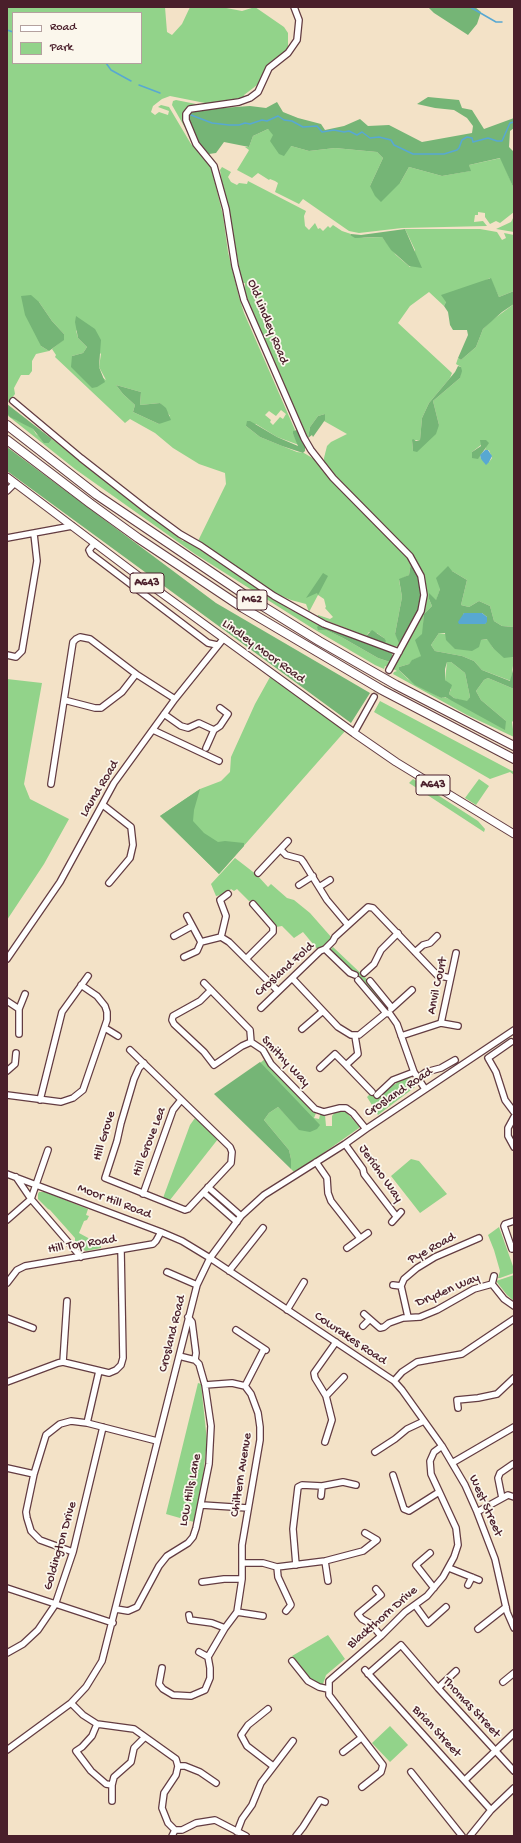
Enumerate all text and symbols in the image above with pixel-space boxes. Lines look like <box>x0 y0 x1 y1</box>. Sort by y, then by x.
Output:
legend <box>12 12 142 64</box>
text: Road <box>50 21 76 35</box>
text: Park <box>50 41 73 55</box>
street label: Old Lindley Road <box>243 277 291 367</box>
road number: A643 <box>130 573 164 593</box>
road number: M62 <box>237 590 267 610</box>
street label: Lindley Moor Road <box>218 617 308 687</box>
street label: Laund Road <box>77 758 123 820</box>
road number: A643 <box>416 775 450 795</box>
street label: Crosland Fold <box>252 939 318 1001</box>
street label: Anvil Court <box>424 956 452 1016</box>
street label: Smithy Way <box>257 1033 313 1091</box>
street label: Crosland Road <box>362 1065 436 1121</box>
street label: Hill Grove Lea <box>130 1105 170 1179</box>
street label: Hill Grove <box>90 1109 120 1163</box>
street label: Jericho Way <box>354 1142 406 1206</box>
street label: Moor Hill Road <box>75 1181 153 1223</box>
street label: Pye Road <box>406 1230 458 1268</box>
street label: Hill Top Road <box>47 1232 117 1258</box>
street label: Dryden Way <box>414 1271 482 1311</box>
street label: Crosland Road <box>156 1294 190 1374</box>
street label: Cowrakes Road <box>311 1309 389 1369</box>
street label: Chiltern Avenue <box>228 1432 256 1518</box>
street label: Low Hills Lane <box>176 1453 206 1527</box>
street label: West Street <box>465 1473 505 1539</box>
street label: Goldington Drive <box>41 1500 81 1592</box>
street label: Blackthorn Drive <box>345 1583 421 1653</box>
street label: Thomas Street <box>439 1674 503 1742</box>
street label: Brian Street <box>408 1703 464 1761</box>

